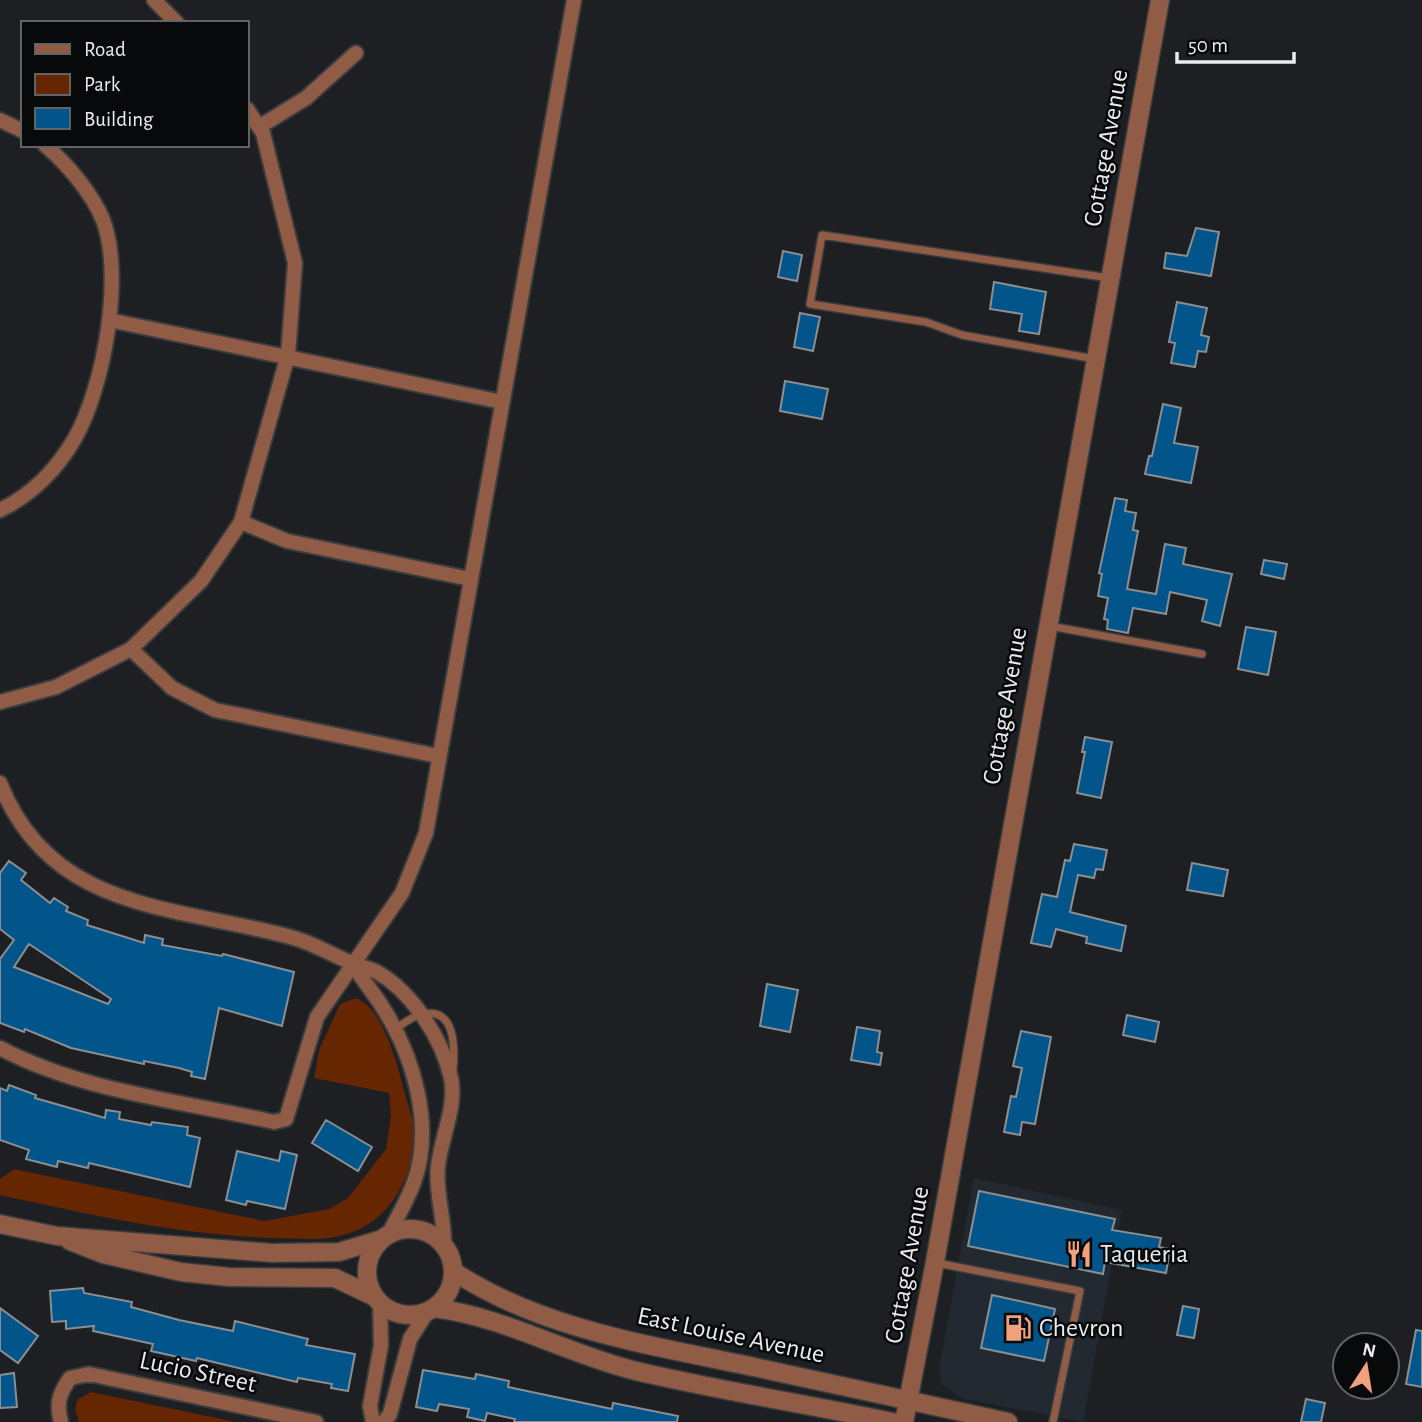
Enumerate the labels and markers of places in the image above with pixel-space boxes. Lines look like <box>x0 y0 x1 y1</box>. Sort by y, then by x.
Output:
restaurant icon: Taqueria <box>1064 1239 1094 1269</box>
place label: Taqueria <box>1100 1241 1188 1267</box>
fuel station icon: Chevron <box>1003 1313 1033 1343</box>
place label: Chevron <box>1039 1315 1123 1341</box>

